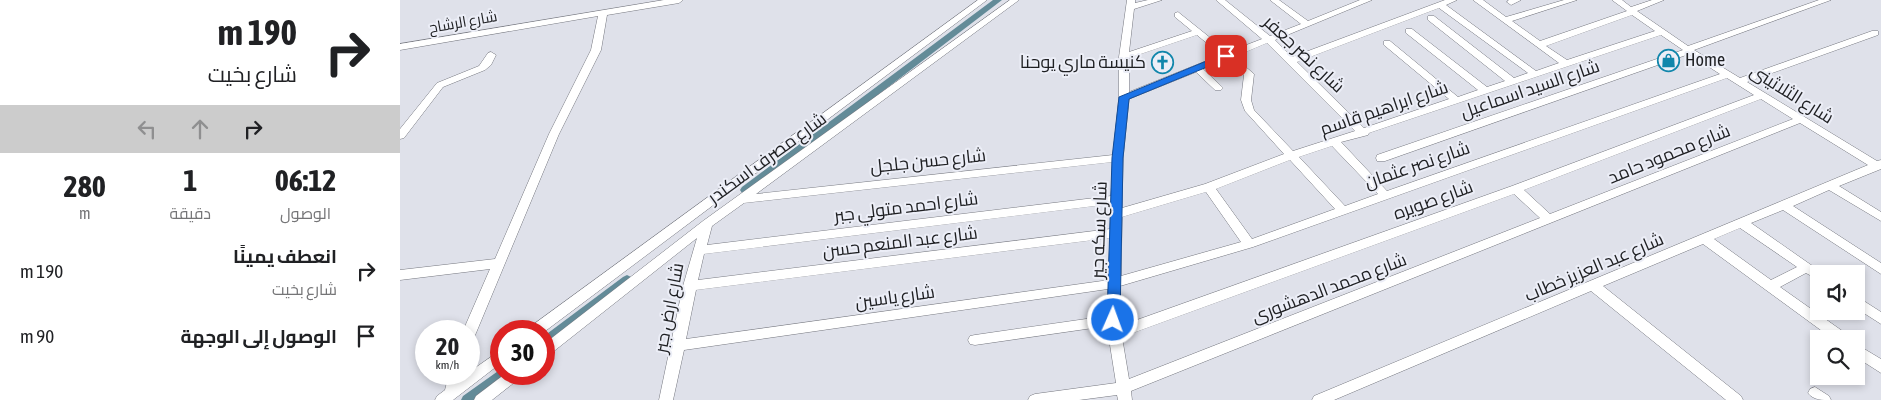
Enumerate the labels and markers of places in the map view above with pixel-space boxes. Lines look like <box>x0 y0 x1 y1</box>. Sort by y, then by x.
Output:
pin <box>1205 35 1247 77</box>
shop icon: Home <box>1657 48 1681 72</box>
place label: Home <box>1685 49 1725 70</box>
church icon: كنيسة ماري يوحنا <box>1150 50 1174 74</box>
place label: كنيسة ماري يوحنا <box>1020 51 1146 76</box>

